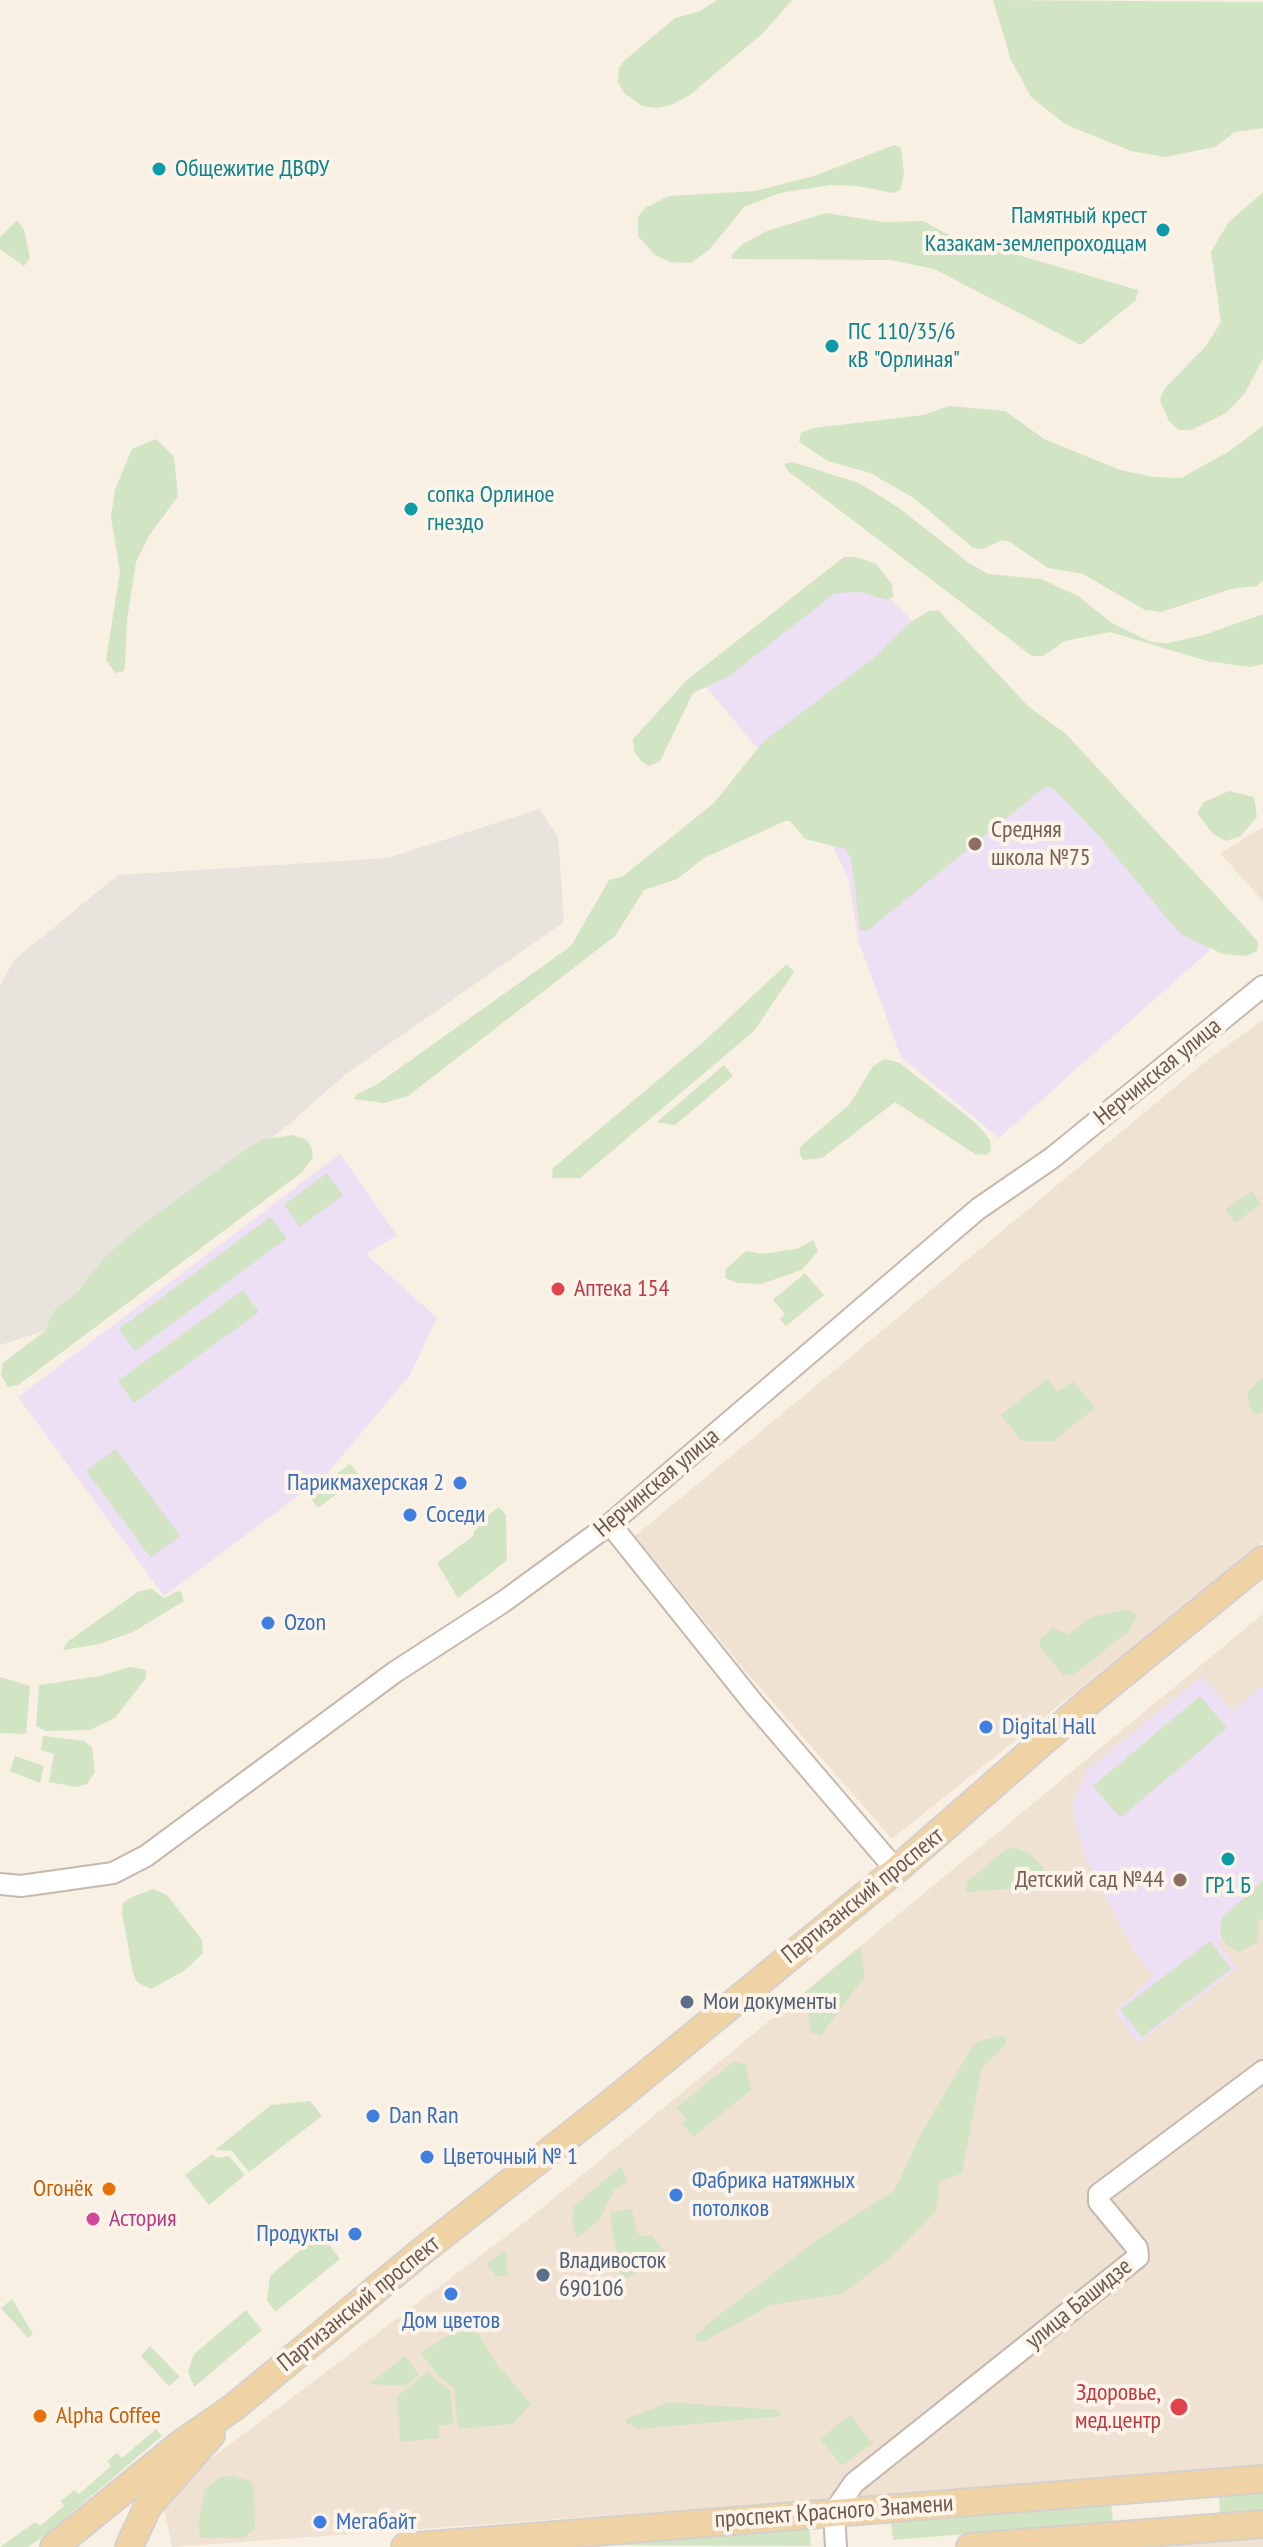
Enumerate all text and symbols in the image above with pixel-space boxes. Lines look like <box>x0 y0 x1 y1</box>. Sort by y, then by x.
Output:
place label: Общежитие ДВФУ <box>175 155 329 183</box>
marker: Общежитие ДВФУ <box>150 160 168 178</box>
place label: Памятный крест Казакам-землепроходцам <box>925 202 1147 258</box>
marker: Памятный крест Казакам-землепроходцам <box>1154 221 1172 239</box>
place label: ПС 110/35/6 кВ "Орлиная" <box>848 318 960 374</box>
marker: ПС 110/35/6 кВ "Орлиная" <box>823 337 841 355</box>
place label: сопка Орлиное гнездо <box>427 481 554 537</box>
marker: сопка Орлиное гнездо <box>402 500 420 518</box>
place label: Средняя школа №75 <box>991 816 1091 872</box>
marker: Средняя школа №75 <box>966 835 984 853</box>
street label: Нерчинская улица <box>1089 1012 1227 1132</box>
place label: Аптека 154 <box>574 1275 669 1303</box>
marker: Аптека 154 <box>549 1280 567 1298</box>
street label: Нерчинская улица <box>588 1422 726 1544</box>
place label: Парикмахерская 2 <box>287 1469 444 1497</box>
marker: Парикмахерская 2 <box>451 1474 469 1492</box>
place label: Соседи <box>426 1501 485 1529</box>
marker: Соседи <box>401 1506 419 1524</box>
place label: Ozon <box>284 1609 326 1637</box>
marker: Ozon <box>259 1614 277 1632</box>
place label: Digital Hall <box>1002 1713 1096 1741</box>
marker: Digital Hall <box>977 1718 995 1736</box>
street label: Партизанский проспект <box>776 1822 950 1970</box>
marker: ГР1 Б <box>1219 1850 1237 1868</box>
place label: Детский сад №44 <box>1015 1866 1164 1894</box>
marker: Детский сад №44 <box>1171 1871 1189 1889</box>
place label: ГР1 Б <box>1205 1872 1251 1900</box>
place label: Мои документы <box>703 1988 837 2016</box>
marker: Мои документы <box>678 1993 696 2011</box>
place label: Dan Ran <box>389 2102 458 2130</box>
marker: Dan Ran <box>364 2107 382 2125</box>
place label: Цветочный № 1 <box>443 2143 578 2171</box>
marker: Цветочный № 1 <box>418 2148 436 2166</box>
place label: Фабрика натяжных потолков <box>692 2167 855 2223</box>
place label: Огонёк <box>33 2175 93 2203</box>
marker: Огонёк <box>100 2180 118 2198</box>
marker: Фабрика натяжных потолков <box>667 2186 685 2204</box>
place label: Астория <box>109 2205 176 2233</box>
marker: Астория <box>84 2210 102 2228</box>
place label: Продукты <box>256 2220 339 2248</box>
marker: Продукты <box>346 2225 364 2243</box>
street label: Партизанский проспект <box>272 2230 446 2378</box>
place label: Владивосток 690106 <box>559 2247 666 2303</box>
street label: улица Башидзе <box>1020 2252 1138 2356</box>
marker: Владивосток 690106 <box>534 2266 552 2284</box>
marker: Дом цветов <box>442 2285 460 2303</box>
place label: Дом цветов <box>402 2307 500 2335</box>
place label: Здоровье, мед.центр <box>1075 2379 1161 2435</box>
marker: Здоровье, мед.центр <box>1168 2396 1190 2418</box>
place label: Alpha Coffee <box>56 2402 161 2430</box>
marker: Alpha Coffee <box>31 2407 49 2425</box>
street label: проспект Красного Знамени <box>714 2489 954 2535</box>
place label: Мегабайт <box>336 2508 416 2536</box>
marker: Мегабайт <box>311 2513 329 2531</box>

